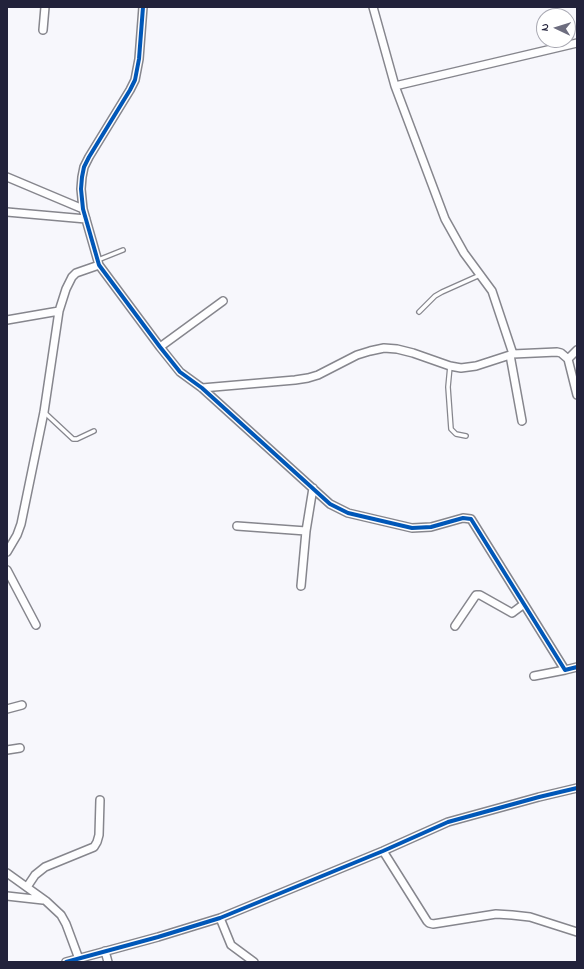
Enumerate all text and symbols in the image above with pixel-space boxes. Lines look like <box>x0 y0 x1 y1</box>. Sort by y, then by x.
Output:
north arrow <box>536 8 576 48</box>
text: N <box>537 23 553 32</box>

